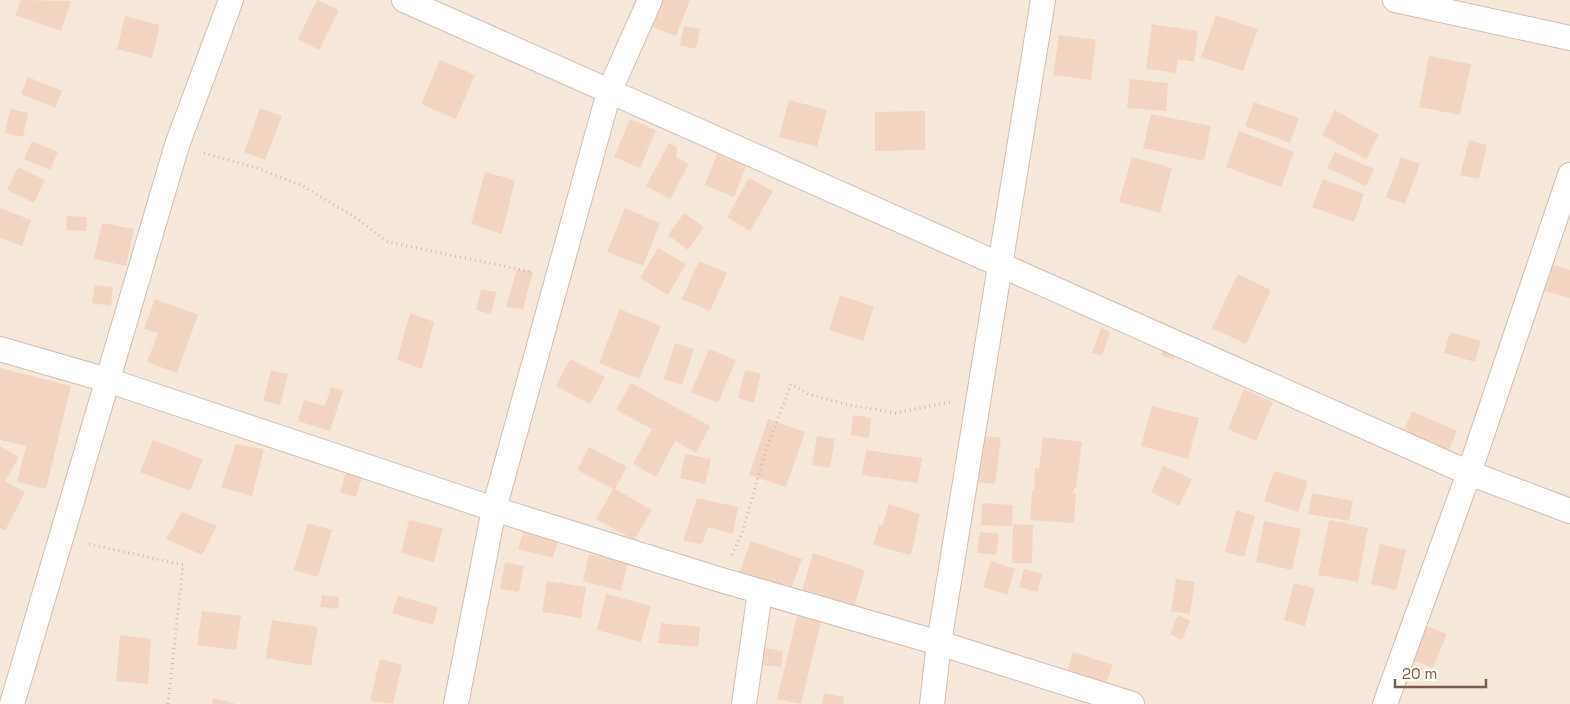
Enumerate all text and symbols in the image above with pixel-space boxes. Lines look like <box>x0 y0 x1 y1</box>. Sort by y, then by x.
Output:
scale bar <box>1395 656 1486 688</box>
text: 20 m <box>1402 664 1437 683</box>

